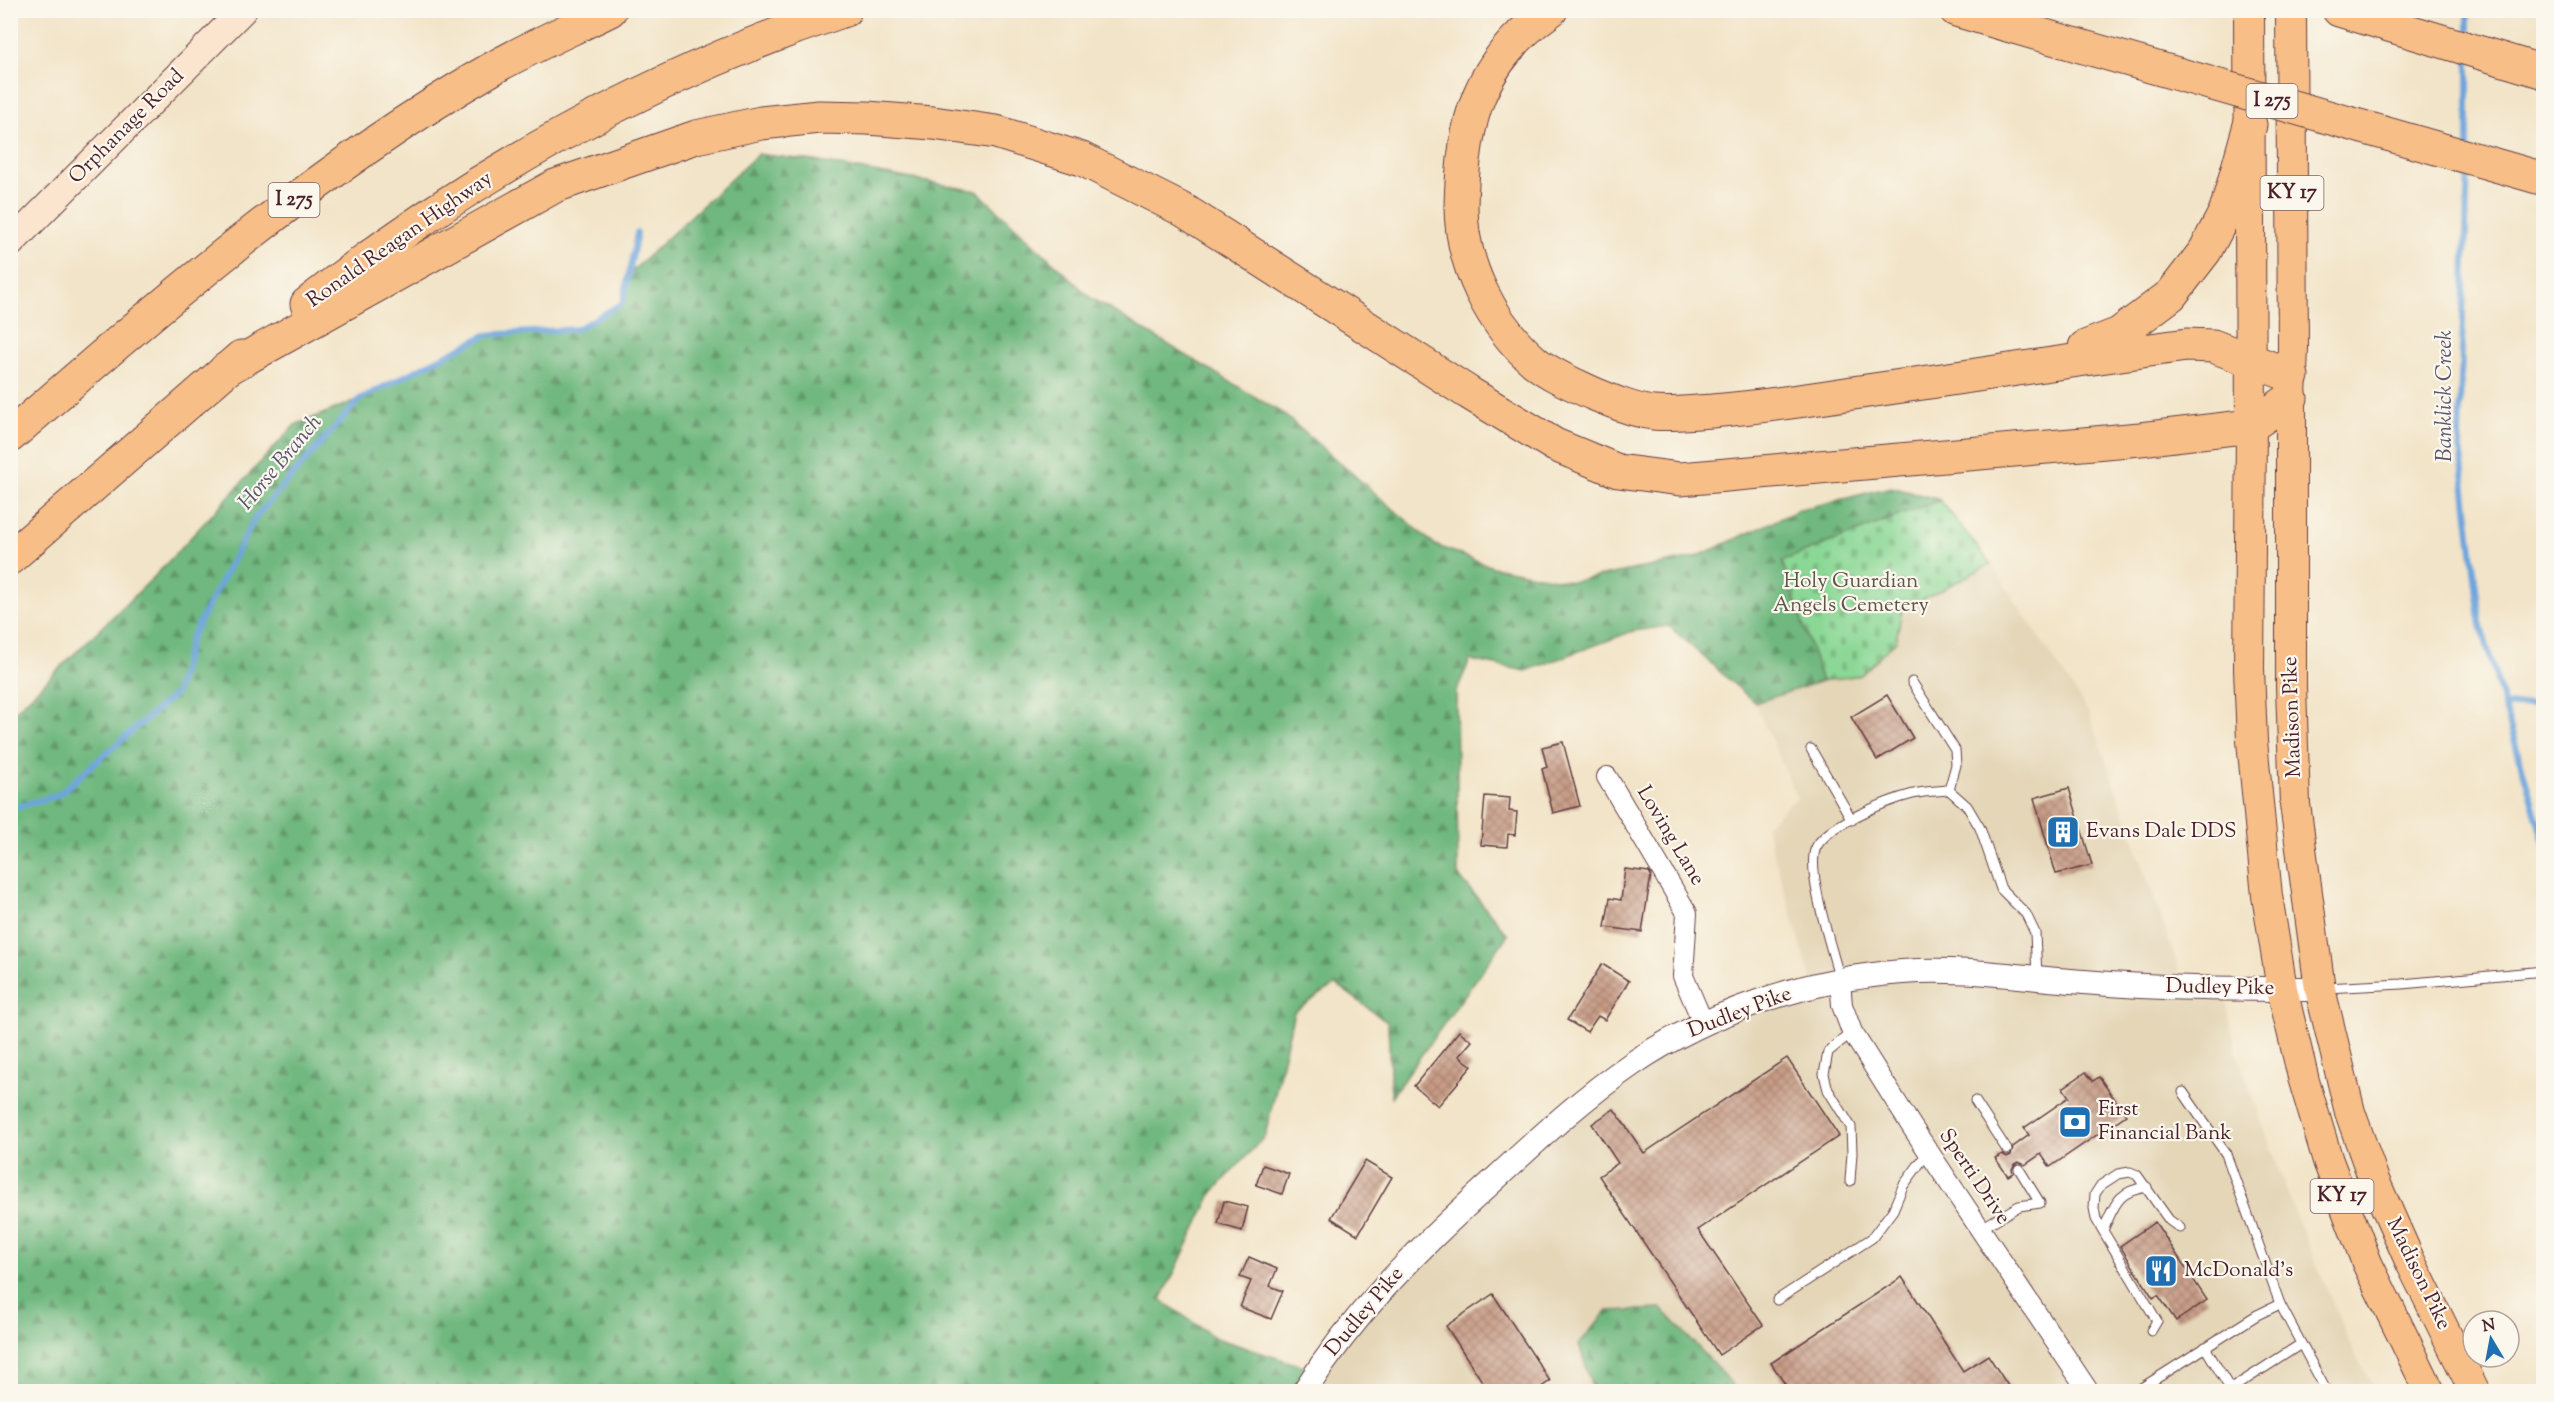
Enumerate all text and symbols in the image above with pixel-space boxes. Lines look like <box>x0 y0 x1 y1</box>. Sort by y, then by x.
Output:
street label: Orphanage Road <box>62 62 192 192</box>
road number: I 275 <box>2246 84 2298 118</box>
street label: Ronald Reagan Highway <box>301 164 500 316</box>
road number: KY 17 <box>2260 176 2324 210</box>
road number: I 275 <box>268 183 320 217</box>
water label: Banklick Creek <box>2430 330 2462 462</box>
water label: Horse Branch <box>231 408 331 518</box>
park label: Holy Guardian Angels Cemetery <box>1773 567 1929 621</box>
street label: Madison Pike <box>2276 656 2310 778</box>
street label: Loving Lane <box>1628 780 1712 892</box>
building icon: Evans Dale DDS <box>2045 814 2081 850</box>
place label: Evans Dale DDS <box>2086 817 2237 847</box>
street label: Dudley Pike <box>2165 972 2275 1004</box>
street label: Dudley Pike <box>1684 979 1796 1047</box>
place label: First Financial Bank <box>2098 1095 2232 1149</box>
bank icon: First Financial Bank <box>2057 1104 2093 1140</box>
street label: Sperti Drive <box>1931 1123 2017 1231</box>
road number: KY 17 <box>2310 1179 2374 1213</box>
street label: Madison Pike <box>2378 1213 2458 1335</box>
restaurant icon: McDonald's <box>2143 1253 2179 1289</box>
place label: McDonald's <box>2184 1256 2293 1286</box>
street label: Dudley Pike <box>1318 1261 1412 1363</box>
north arrow <box>2461 1309 2521 1369</box>
text: N <box>2481 1314 2497 1339</box>

